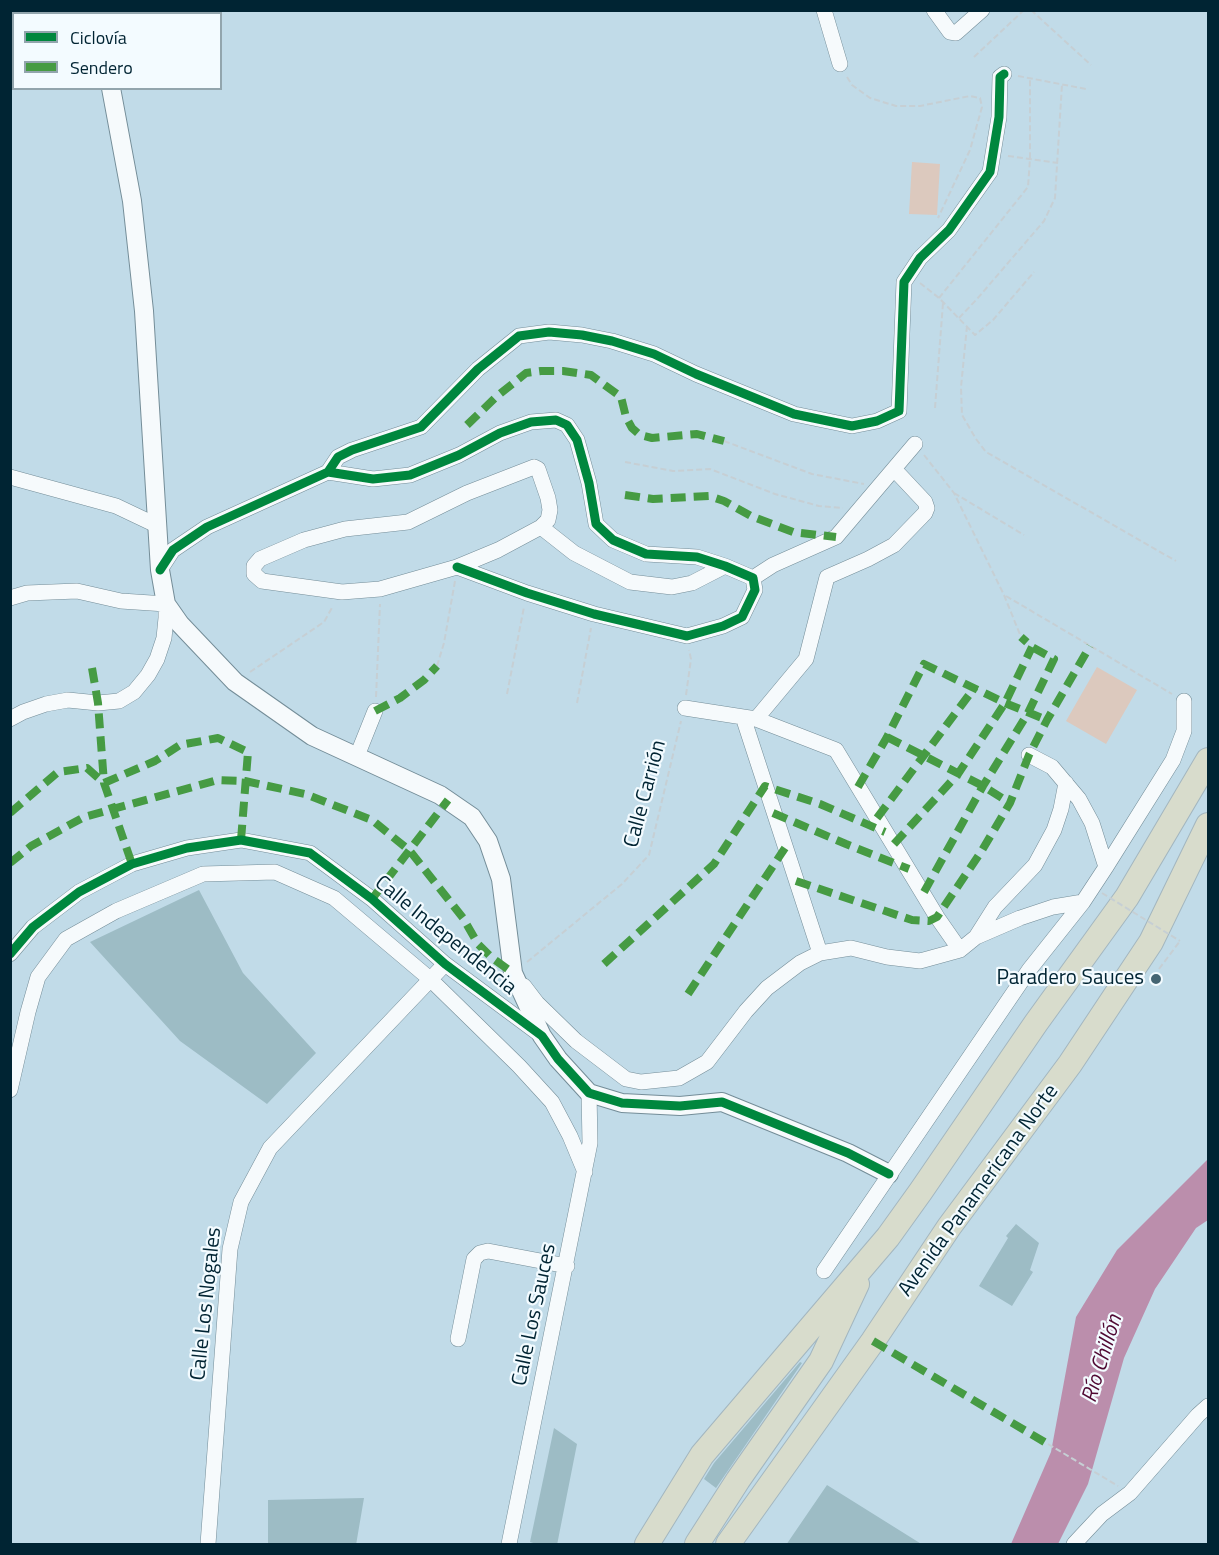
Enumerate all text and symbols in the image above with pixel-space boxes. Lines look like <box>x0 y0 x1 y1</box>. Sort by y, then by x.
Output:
legend <box>12 12 222 90</box>
text: Ciclovía <box>70 24 127 51</box>
text: Sendero <box>70 54 133 81</box>
street label: Calle Carrión <box>620 737 672 851</box>
street label: Calle Independencia <box>369 871 521 1001</box>
place label: Paradero Sauces <box>996 966 1144 992</box>
marker: Paradero Sauces <box>1149 972 1163 986</box>
street label: Avenida Panamericana Norte <box>894 1080 1064 1302</box>
street label: Calle Los Nogales <box>186 1226 228 1382</box>
street label: Calle Los Sauces <box>508 1242 562 1388</box>
water label: Río Chillón <box>1077 1312 1129 1406</box>

